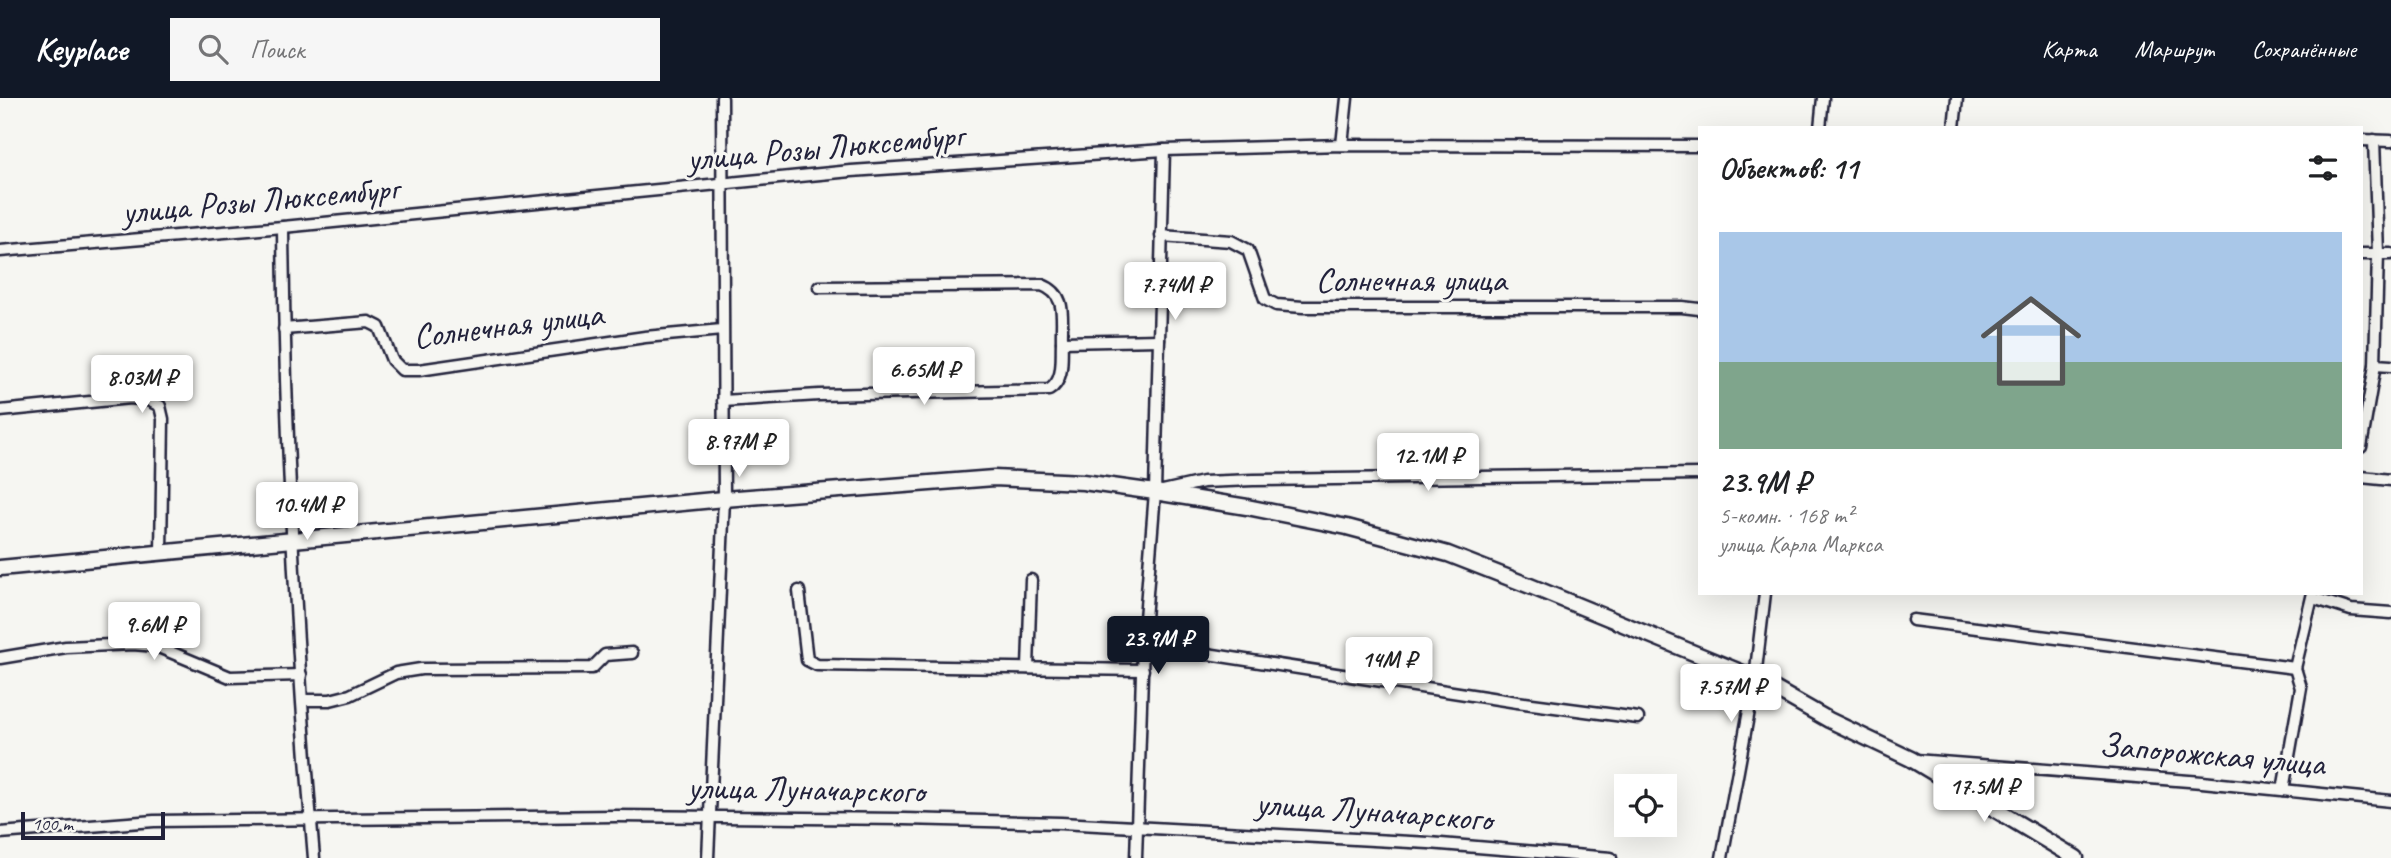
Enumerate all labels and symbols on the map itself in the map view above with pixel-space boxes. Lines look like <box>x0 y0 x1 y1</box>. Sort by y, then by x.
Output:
street label: улица Розы Люксембург <box>683 112 970 182</box>
street label: улица Розы Люксембург <box>118 165 405 235</box>
street label: Солнечная улица <box>1316 257 1509 302</box>
pin: 7.74M ₽ <box>1110 262 1240 322</box>
street label: Солнечная улица <box>410 291 608 359</box>
pin: 6.65M ₽ <box>859 348 989 407</box>
pin: 8.03M ₽ <box>77 356 207 415</box>
pin: 8.97M ₽ <box>674 420 804 479</box>
pin: 12.1M ₽ <box>1363 434 1493 493</box>
pin: 10.4M ₽ <box>242 482 372 542</box>
pin: 9.6M ₽ <box>97 602 211 662</box>
pin: 23.9M ₽ <box>1093 616 1223 676</box>
pin: 14M ₽ <box>1340 638 1438 697</box>
pin: 7.57M ₽ <box>1666 664 1796 724</box>
street label: Запорожская улица <box>2097 722 2329 786</box>
street label: улица Луначарского <box>685 764 928 814</box>
pin: 17.5M ₽ <box>1919 764 2049 824</box>
street label: улица Луначарского <box>1252 780 1497 842</box>
scale bar <box>21 809 164 841</box>

